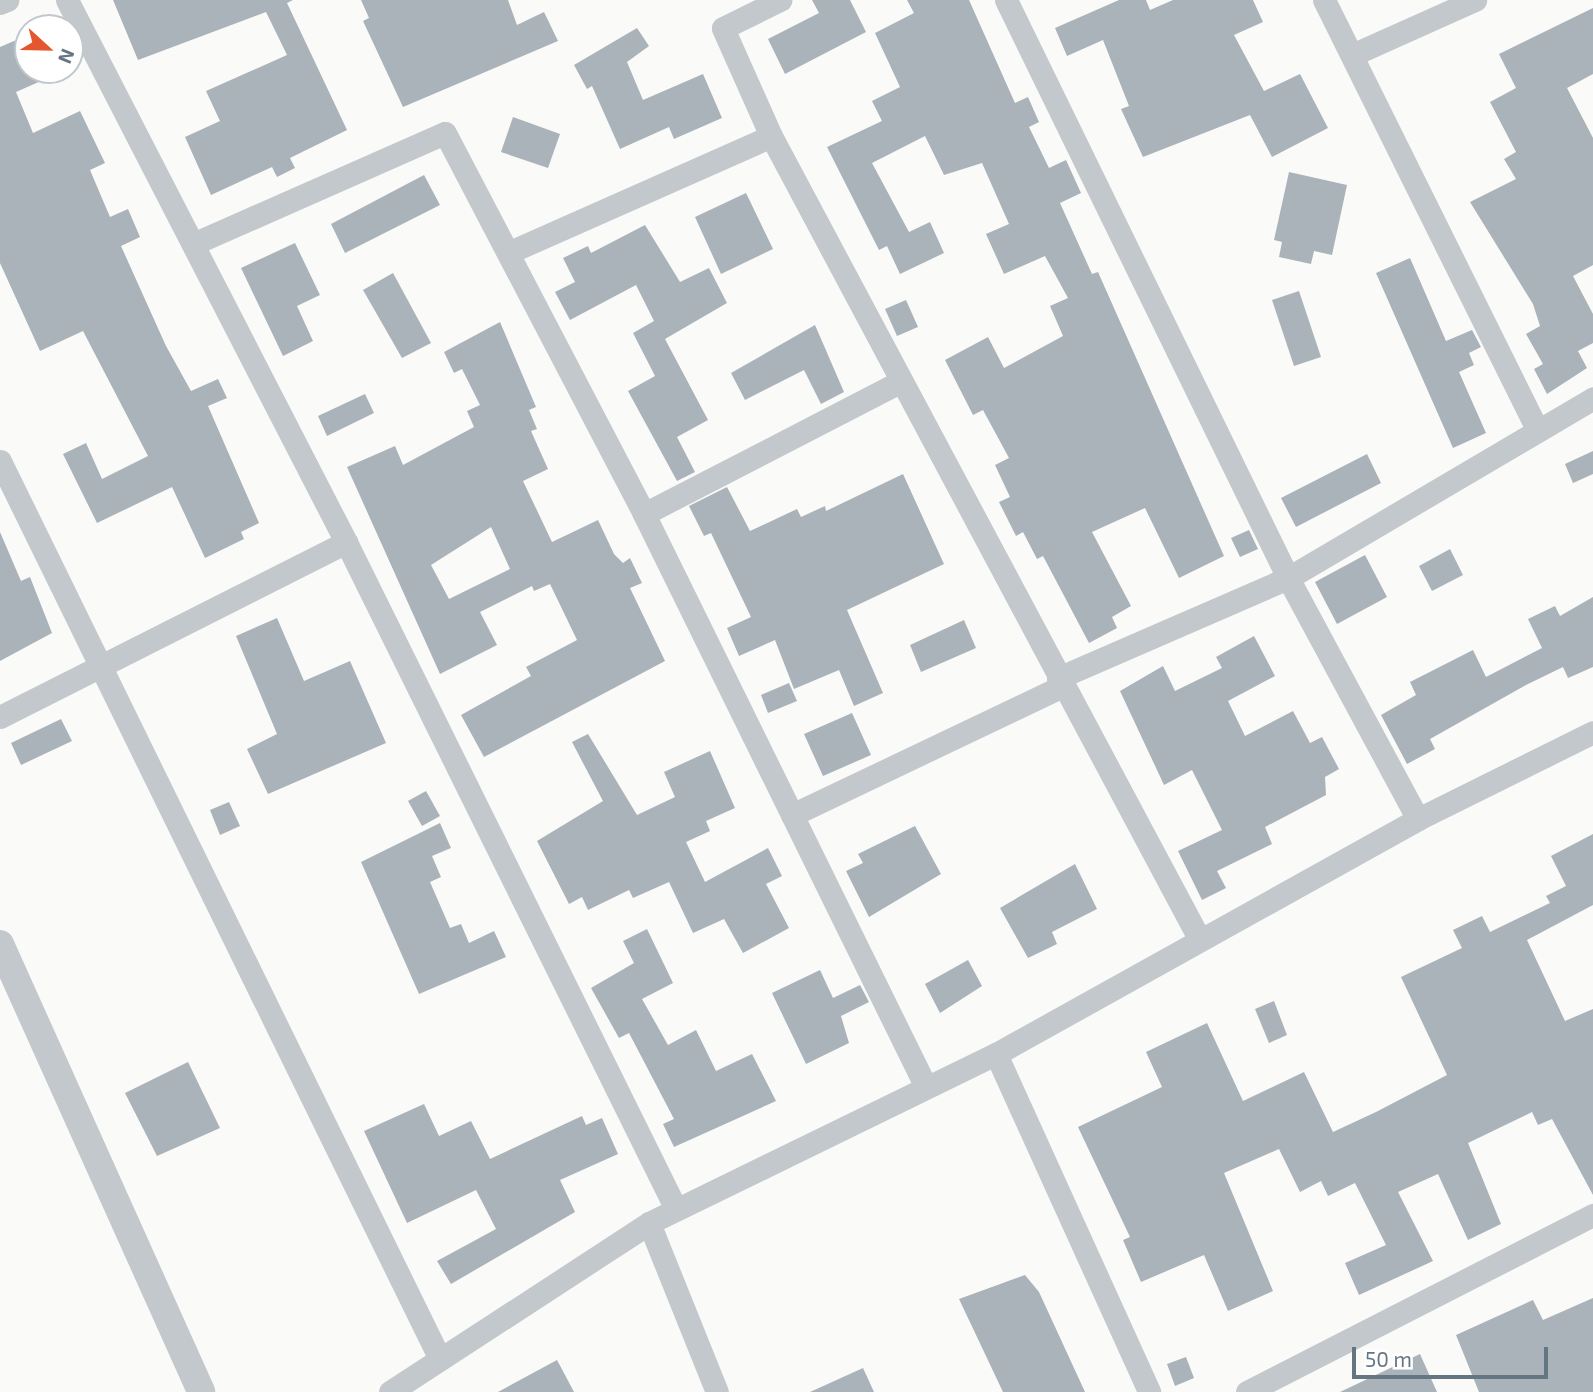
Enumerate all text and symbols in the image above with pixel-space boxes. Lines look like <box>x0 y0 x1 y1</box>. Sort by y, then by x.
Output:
north arrow <box>14 14 84 84</box>
text: N <box>54 46 80 67</box>
scale bar <box>1355 1332 1551 1376</box>
text: 50 m <box>1365 1346 1412 1371</box>

